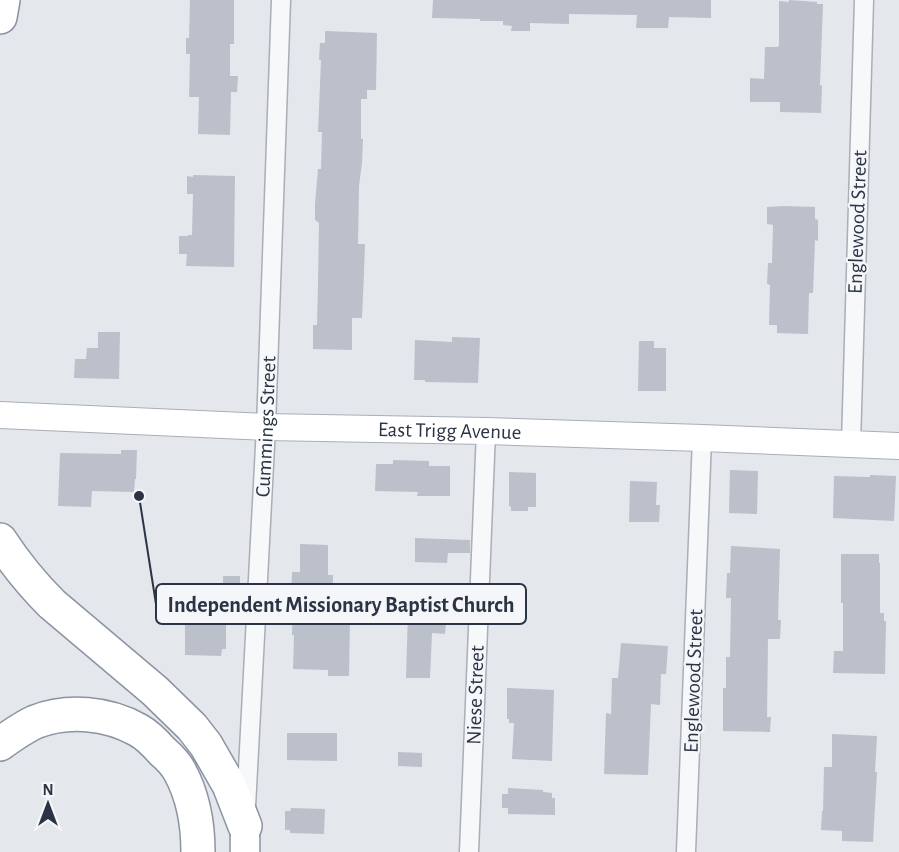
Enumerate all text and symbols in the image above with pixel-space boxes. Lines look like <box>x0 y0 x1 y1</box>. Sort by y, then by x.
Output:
street label: Englewood Street <box>844 149 871 294</box>
street label: Cummings Street <box>252 355 280 498</box>
street label: East Trigg Avenue <box>378 419 522 443</box>
callout: Independent Missionary Baptist Church <box>156 584 526 624</box>
text: Independent Missionary Baptist Church <box>168 594 514 617</box>
street label: Englewood Street <box>680 608 707 753</box>
street label: Niese Street <box>463 645 488 745</box>
north arrow <box>18 774 78 834</box>
text: N <box>42 782 54 798</box>

